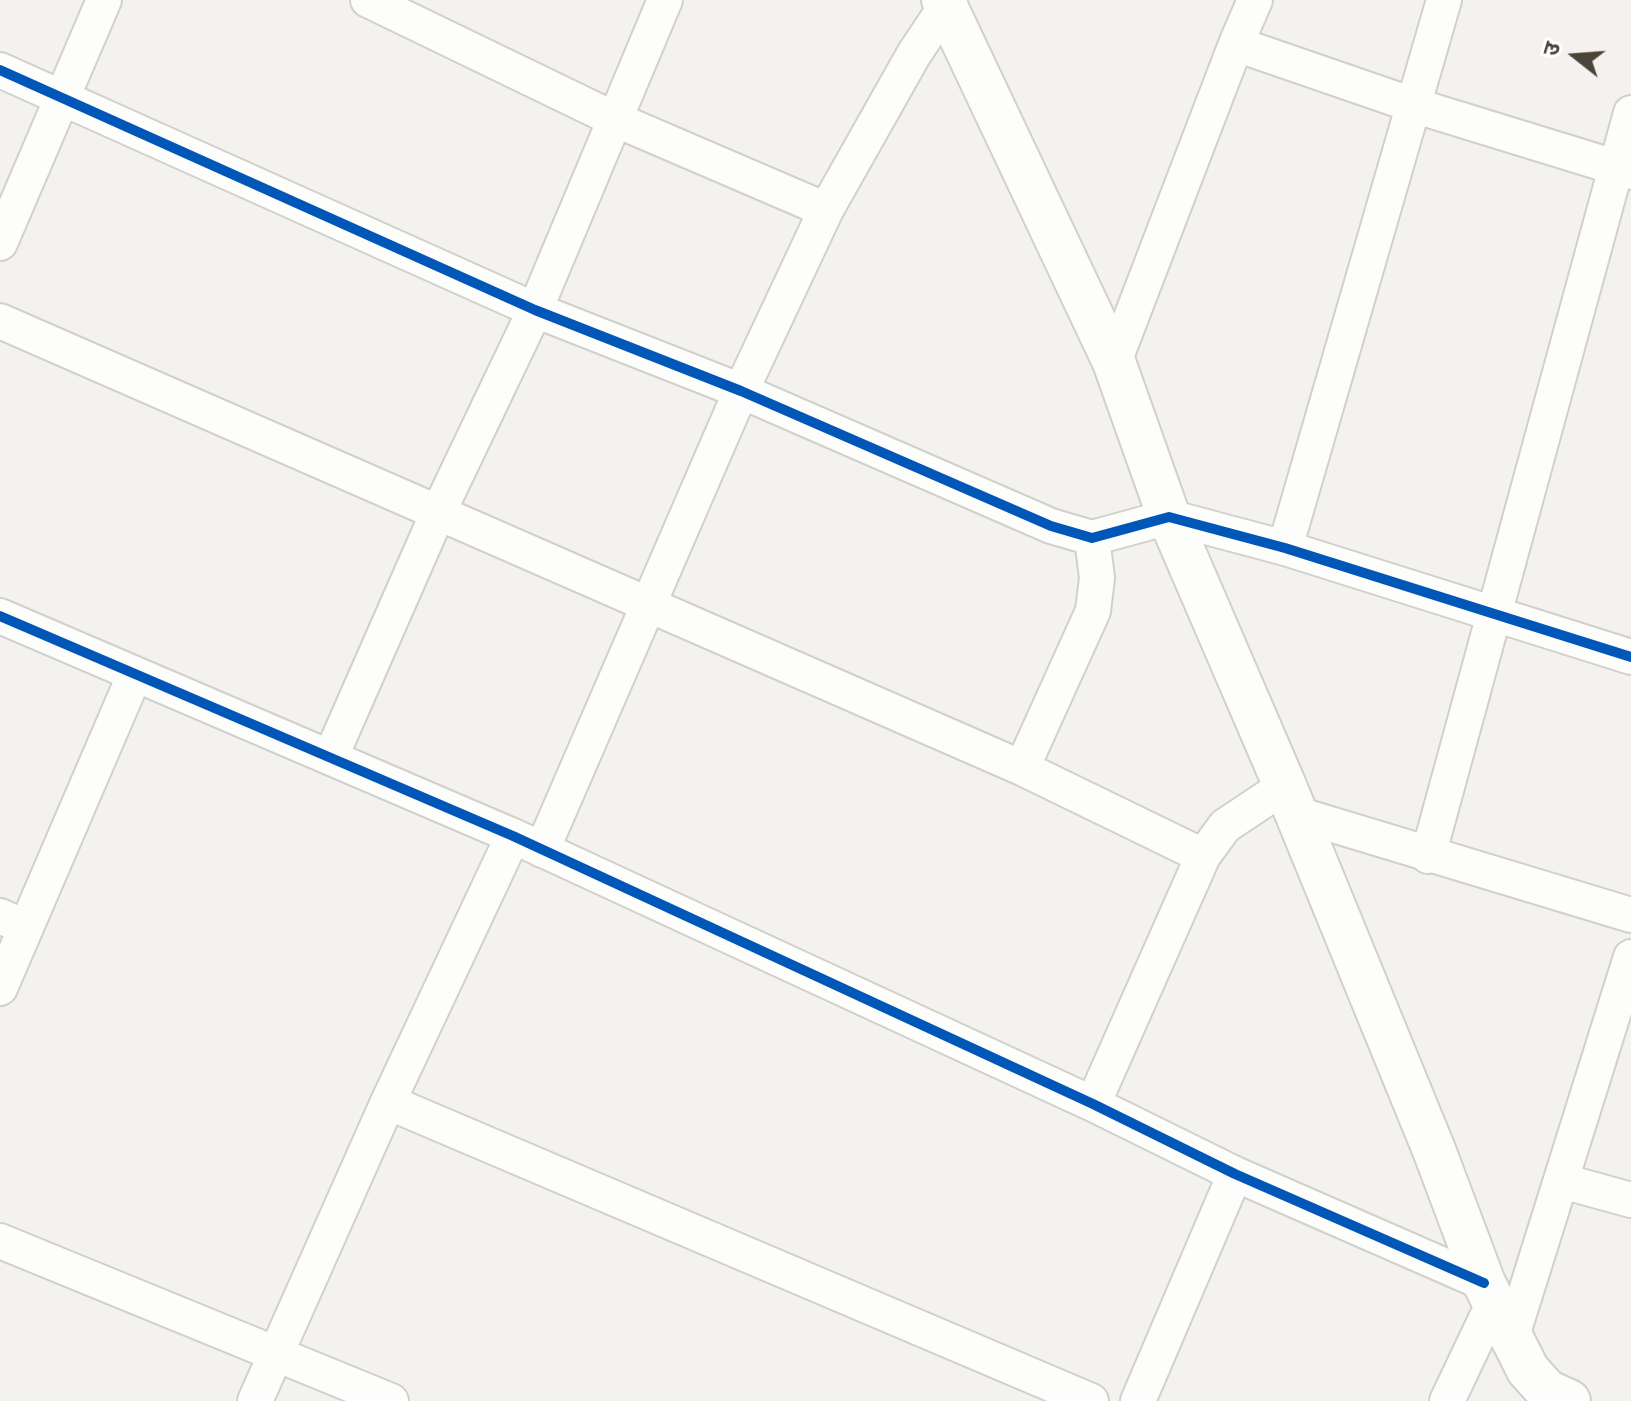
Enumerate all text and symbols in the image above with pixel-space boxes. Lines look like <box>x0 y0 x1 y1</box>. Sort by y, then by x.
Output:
north arrow <box>1535 16 1615 96</box>
text: उ <box>1538 39 1565 59</box>

